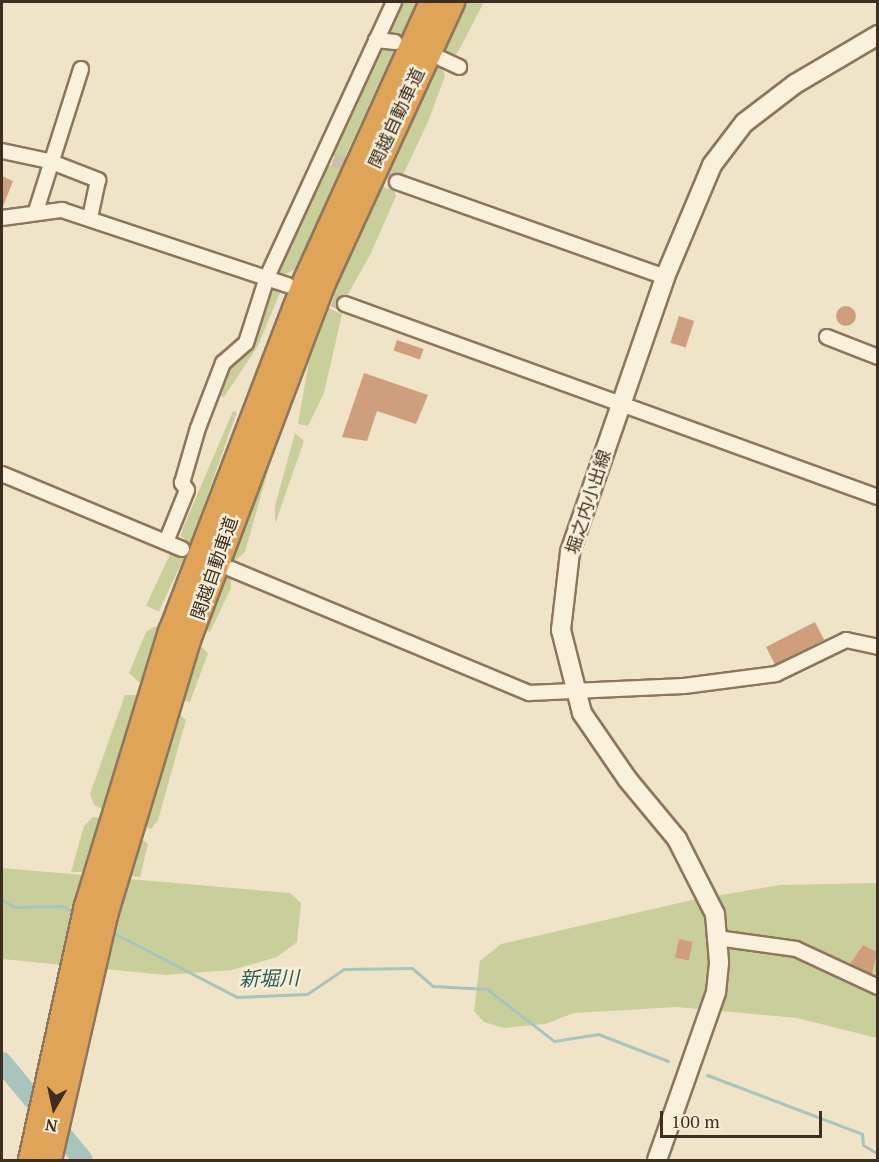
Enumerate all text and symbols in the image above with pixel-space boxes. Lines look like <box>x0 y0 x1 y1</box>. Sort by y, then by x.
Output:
street label: 関越自動車道 <box>363 64 429 172</box>
street label: 堀之内小出線 <box>561 447 615 557</box>
street label: 関越自動車道 <box>186 513 242 623</box>
water label: 新堀川 <box>239 965 299 991</box>
north arrow <box>24 1078 84 1138</box>
scale bar <box>663 1099 825 1137</box>
text: 100 m <box>671 1109 720 1133</box>
text: N <box>43 1114 59 1138</box>

